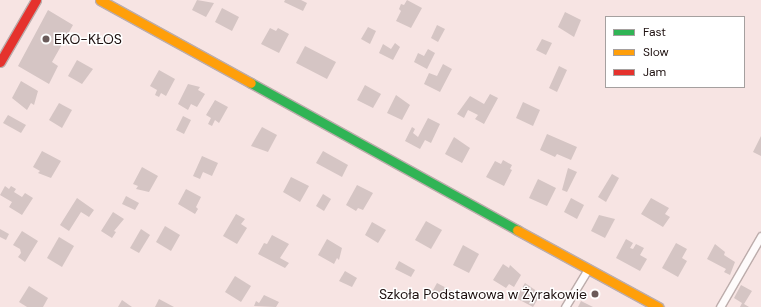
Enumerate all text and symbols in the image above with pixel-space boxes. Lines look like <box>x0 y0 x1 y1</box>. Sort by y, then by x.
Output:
legend <box>605 16 745 88</box>
text: Fast <box>643 24 666 40</box>
place label: EKO-KŁOS <box>54 31 122 47</box>
marker: EKO-KŁOS <box>41 34 51 44</box>
text: Slow <box>643 44 669 60</box>
text: Jam <box>643 64 666 80</box>
place label: Szkoła Podstawowa w Żyrakowie <box>379 286 587 302</box>
marker: Szkoła Podstawowa w Żyrakowie <box>590 289 600 299</box>

